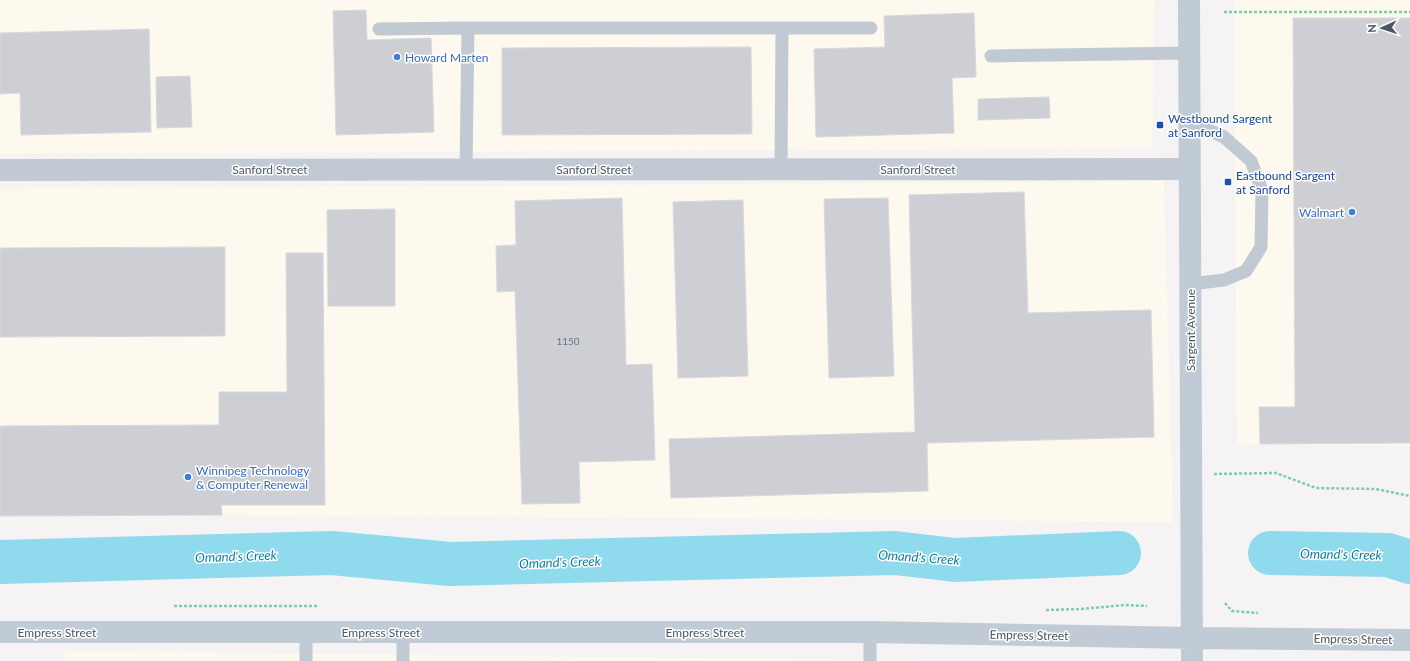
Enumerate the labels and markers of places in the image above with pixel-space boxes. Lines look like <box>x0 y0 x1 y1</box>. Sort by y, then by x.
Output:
place label: Howard Marten <box>405 50 489 65</box>
marker: Howard Marten <box>392 52 402 62</box>
place label: Westbound Sargent at Sanford <box>1168 111 1273 140</box>
marker: Westbound Sargent at Sanford <box>1155 120 1165 130</box>
place label: Eastbound Sargent at Sanford <box>1236 168 1336 197</box>
marker: Eastbound Sargent at Sanford <box>1223 177 1233 187</box>
place label: Walmart <box>1299 205 1345 220</box>
marker: Walmart <box>1347 207 1357 217</box>
place label: Winnipeg Technology & Computer Renewal <box>196 463 310 492</box>
marker: Winnipeg Technology & Computer Renewal <box>183 472 193 482</box>

